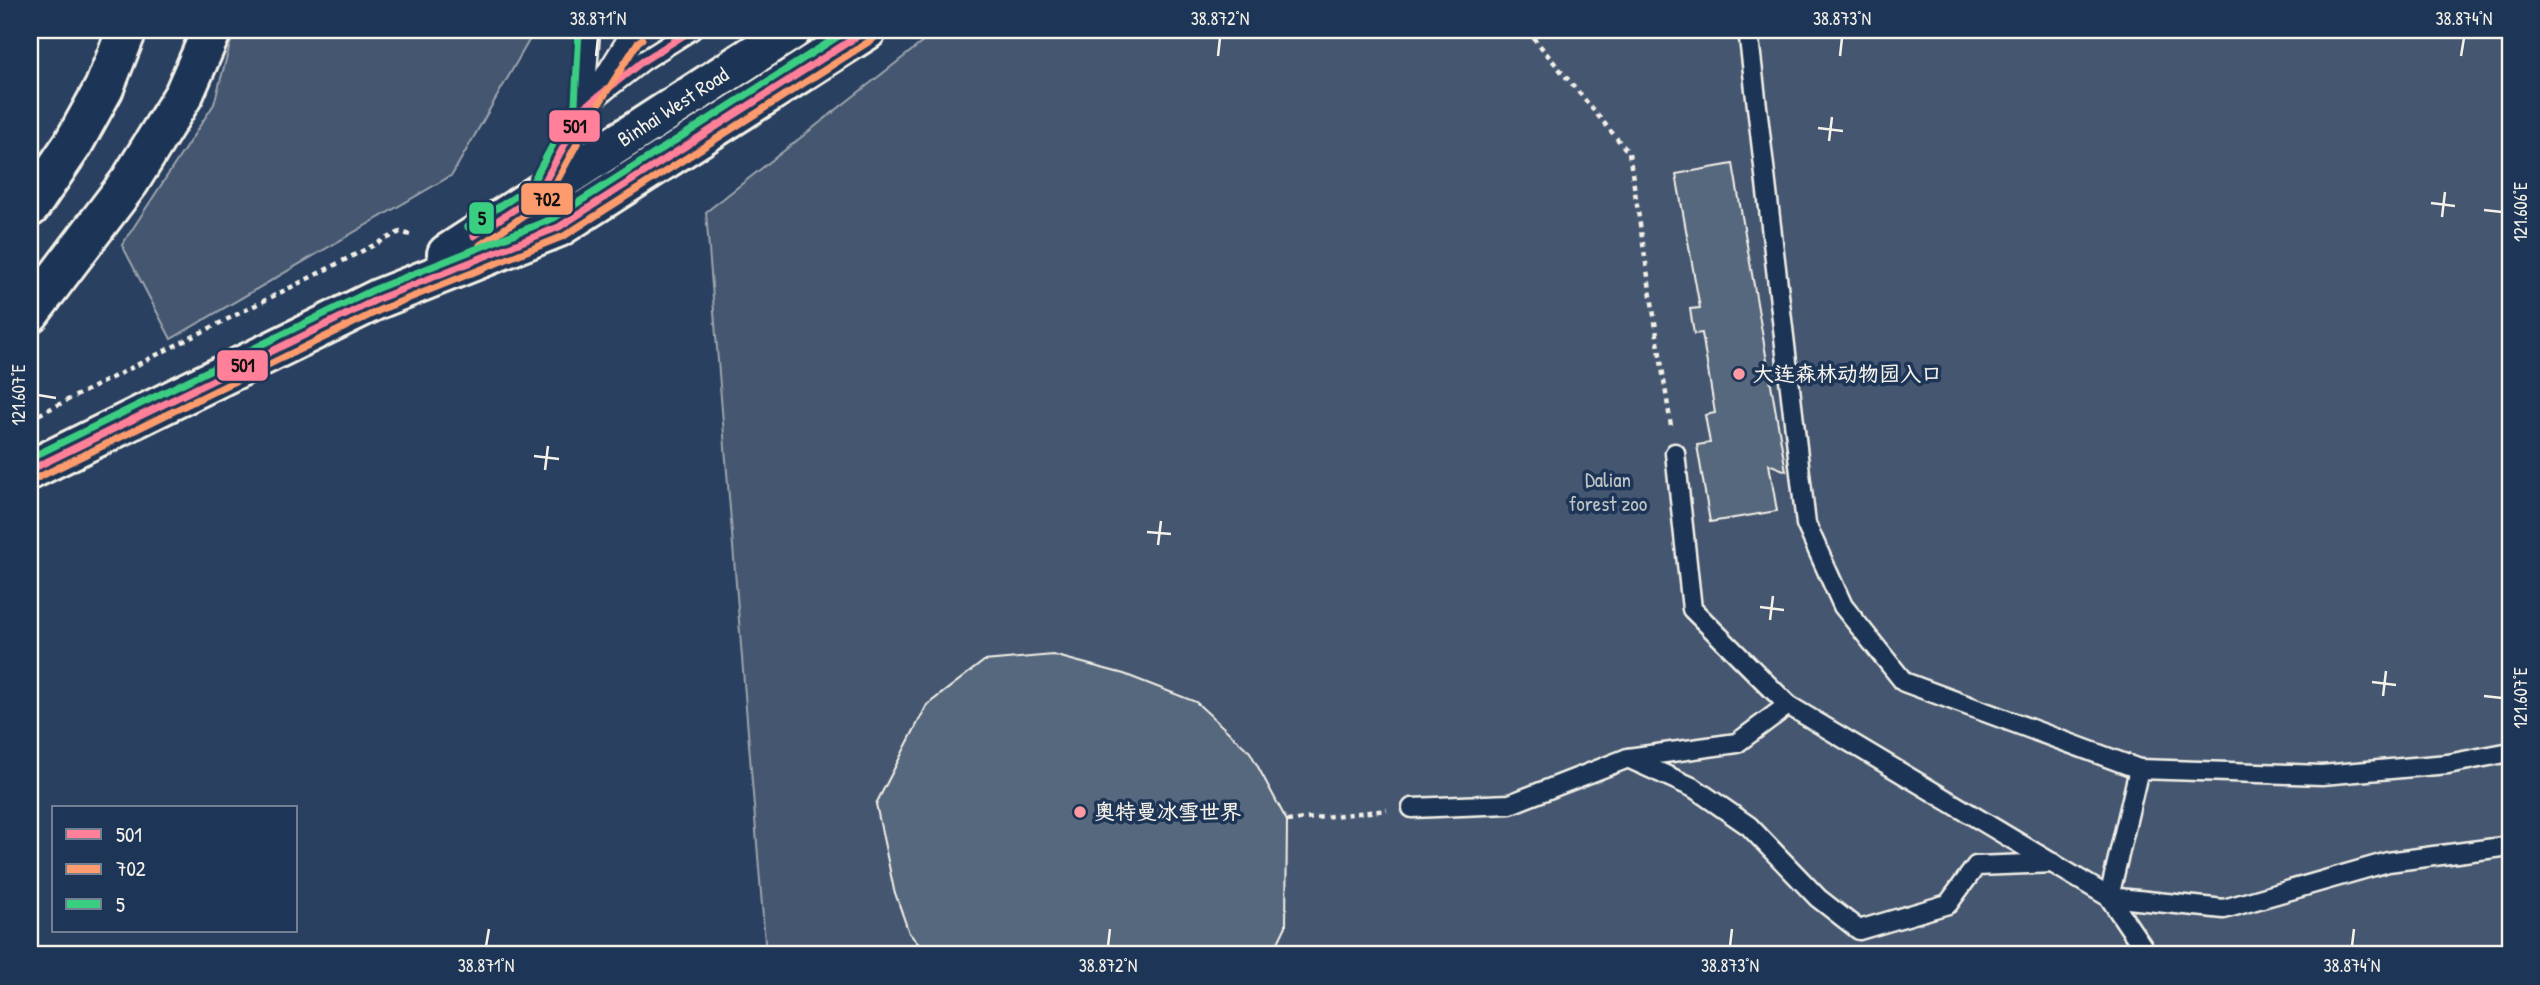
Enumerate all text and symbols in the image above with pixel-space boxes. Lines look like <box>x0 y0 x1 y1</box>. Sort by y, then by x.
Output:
text: 38.871°N <box>570 6 626 31</box>
text: 38.872°N <box>1191 6 1249 31</box>
text: 38.873°N <box>1813 6 1871 31</box>
text: 38.874°N <box>2436 6 2492 31</box>
street label: Binhai West Road <box>611 60 734 153</box>
line badge: 501 <box>548 109 601 143</box>
text: 501 <box>563 113 587 139</box>
line badge: 702 <box>520 182 574 216</box>
text: 121.606°E <box>2508 182 2533 242</box>
text: 702 <box>533 186 561 212</box>
line badge: 5 <box>468 201 495 235</box>
text: 5 <box>478 205 487 231</box>
line badge: 501 <box>216 349 269 382</box>
text: 501 <box>231 352 255 378</box>
place label: 大连森林动物园入口 <box>1753 359 1942 388</box>
text: 121.607°E <box>6 364 31 426</box>
marker: 大连森林动物园入口 <box>1731 366 1747 382</box>
park label: Dalian forest zoo <box>1569 465 1647 518</box>
text: 121.607°E <box>2508 667 2533 729</box>
place label: 奥特曼冰雪世界 <box>1094 797 1241 826</box>
marker: 奥特曼冰雪世界 <box>1072 804 1088 820</box>
legend <box>52 806 298 932</box>
text: 501 <box>116 820 142 849</box>
text: 702 <box>116 854 146 883</box>
text: 5 <box>116 890 125 919</box>
text: 38.871°N <box>458 953 514 978</box>
text: 38.872°N <box>1079 953 1137 978</box>
text: 38.873°N <box>1701 953 1759 978</box>
text: 38.874°N <box>2324 953 2380 978</box>

